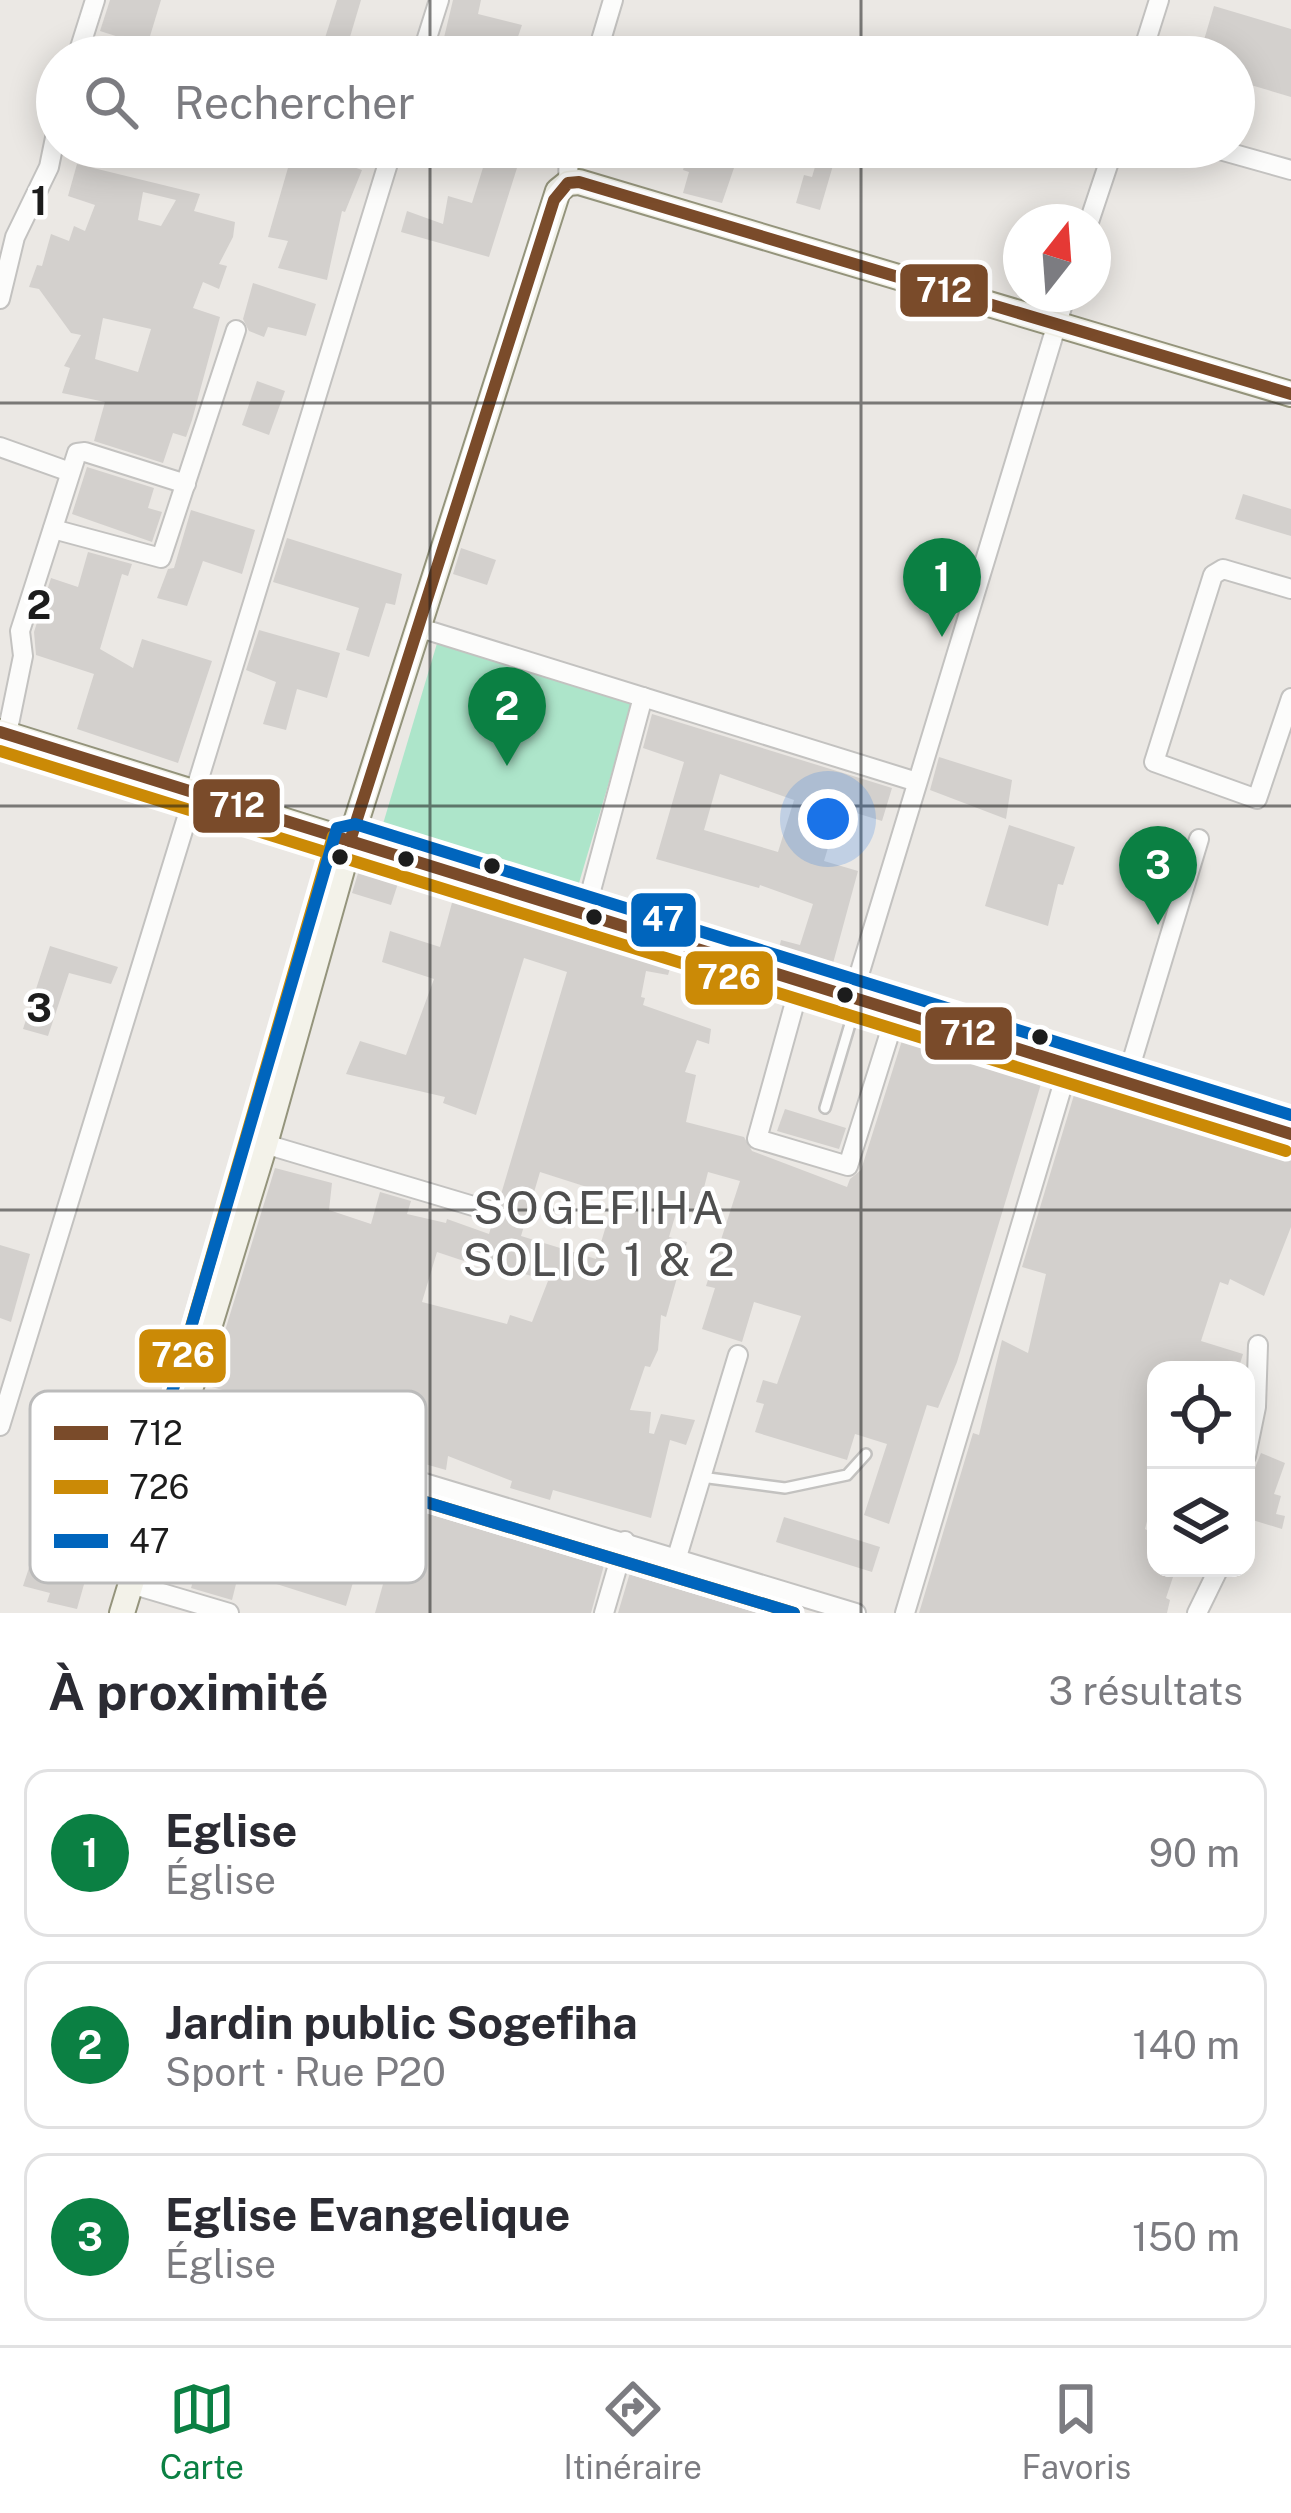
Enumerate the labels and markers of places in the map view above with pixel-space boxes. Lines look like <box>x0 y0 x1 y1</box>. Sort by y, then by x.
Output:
pin: 1 <box>903 538 981 637</box>
pin: 2 <box>468 667 546 766</box>
pin: 3 <box>1119 826 1197 925</box>
unlabelled marker <box>329 846 351 868</box>
unlabelled marker <box>395 848 417 870</box>
unlabelled marker <box>481 855 503 877</box>
unlabelled marker <box>583 906 605 928</box>
unlabelled marker <box>834 984 856 1006</box>
unlabelled marker <box>1029 1026 1051 1048</box>

